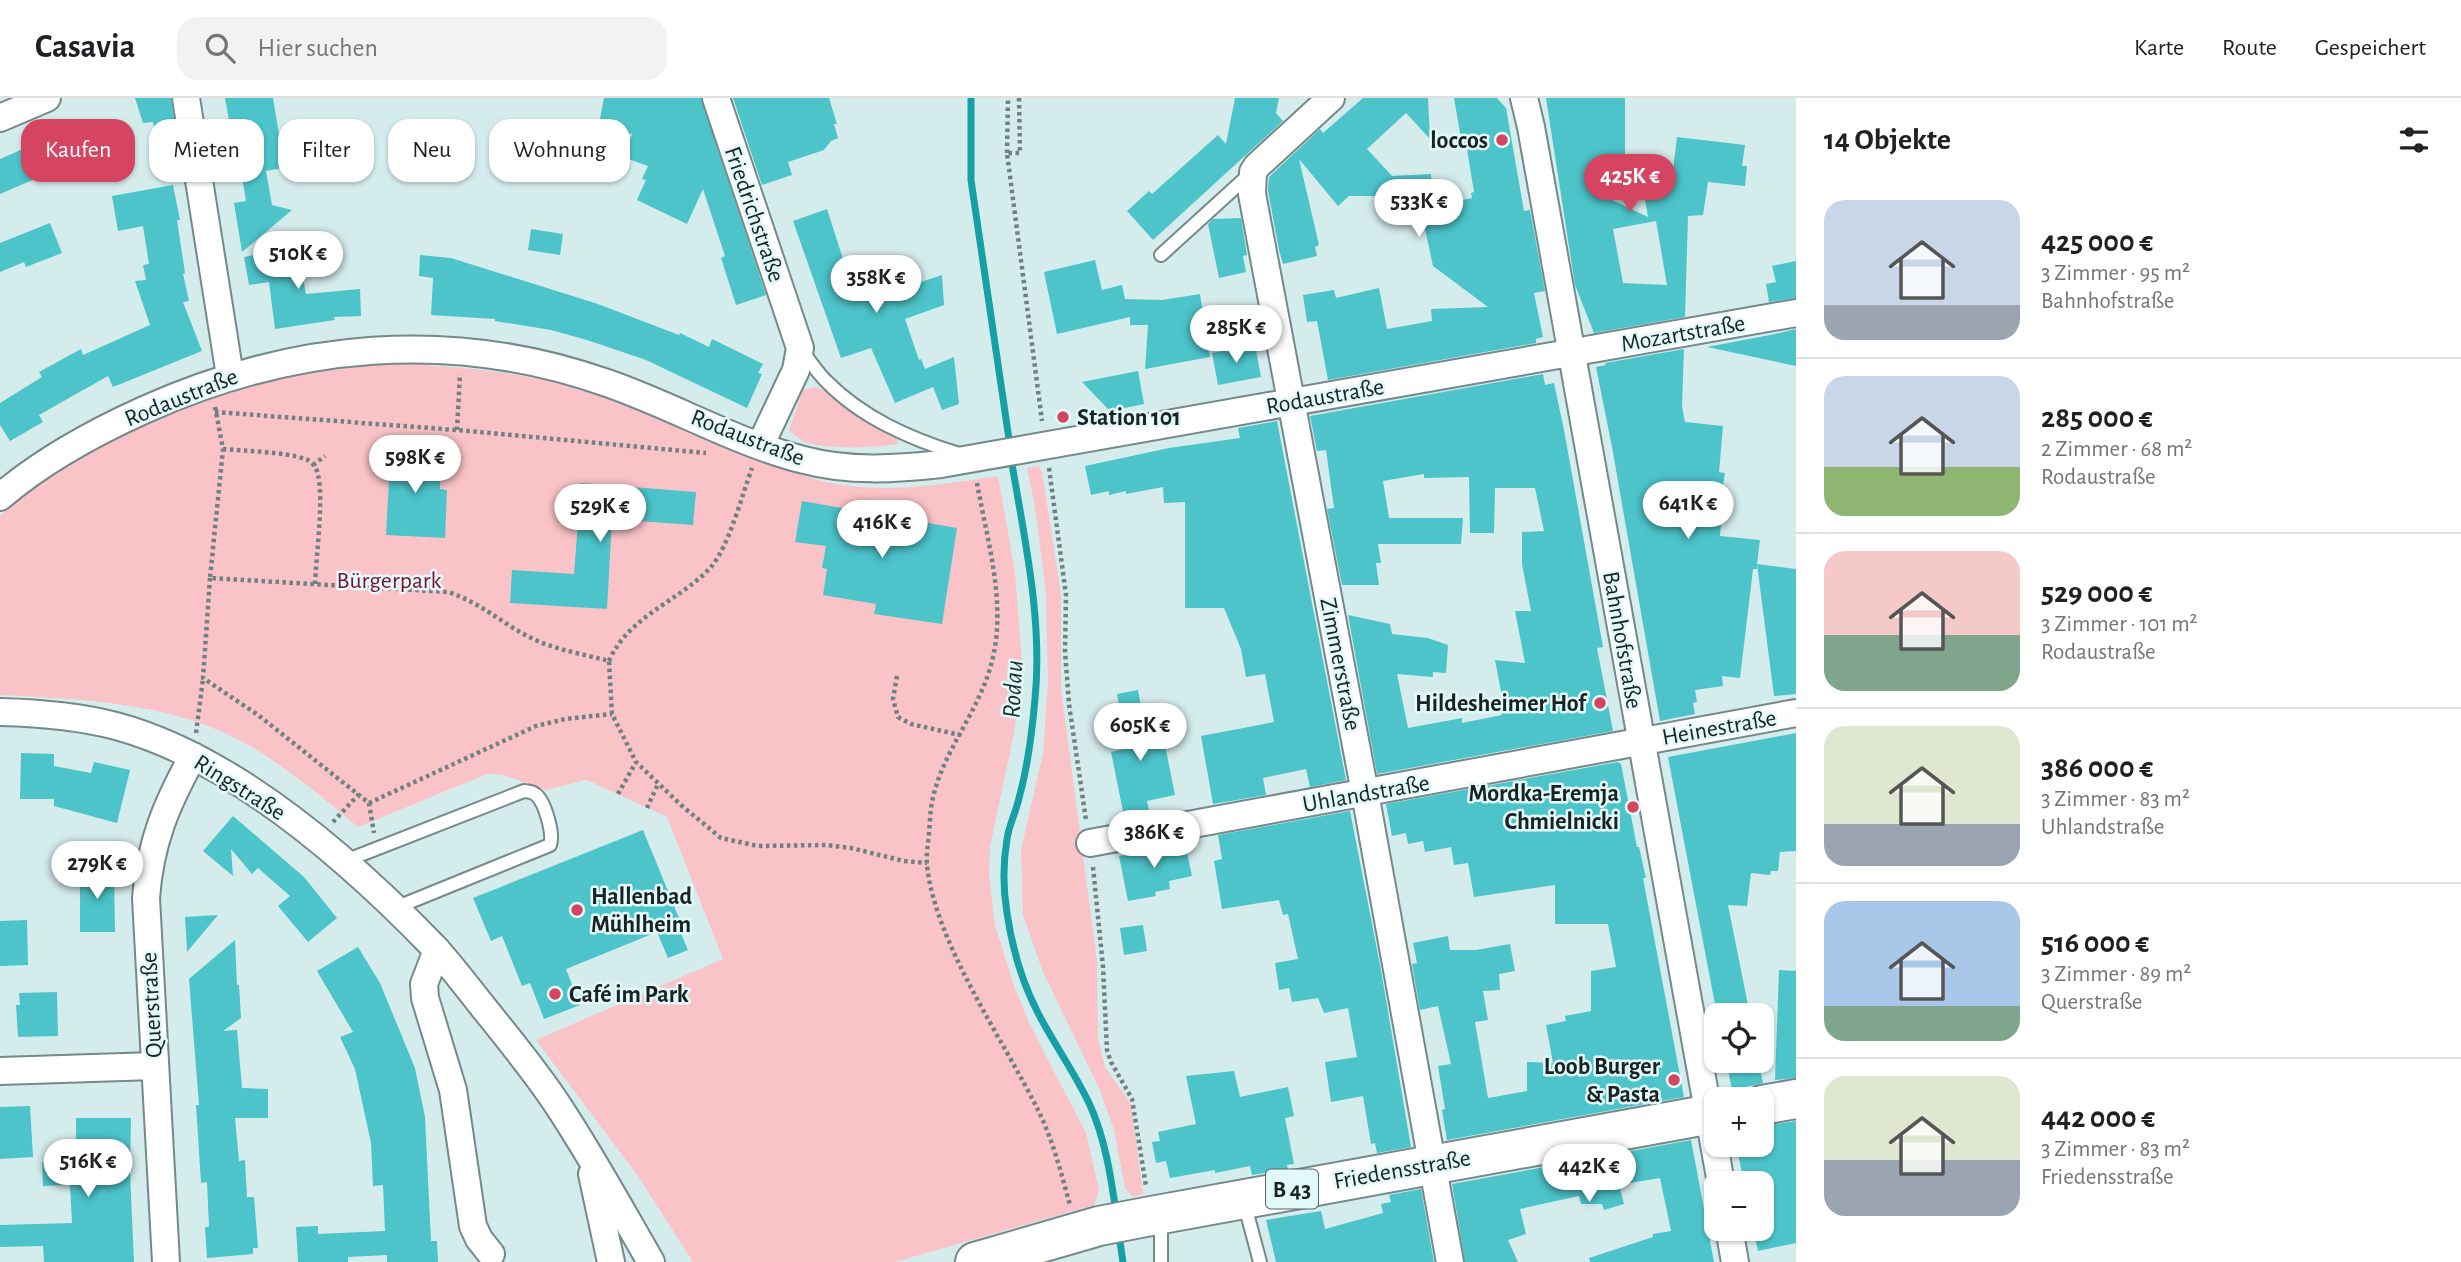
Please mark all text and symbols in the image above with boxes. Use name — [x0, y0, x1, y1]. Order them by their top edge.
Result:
search box — [177, 17, 667, 80]
icon: search — [201, 29, 239, 67]
text: Casavia — [35, 31, 135, 64]
text: Hier suchen — [257, 35, 378, 61]
text: Karte — [2134, 36, 2184, 60]
text: Route — [2222, 36, 2277, 60]
text: Gespeichert — [2315, 36, 2426, 60]
chip: Kaufen — [21, 119, 135, 182]
chip: Mieten — [149, 119, 264, 182]
chip: Filter — [278, 119, 374, 182]
chip: Neu — [388, 119, 475, 182]
chip: Wohnung — [489, 119, 630, 182]
icon: filters — [2395, 121, 2433, 159]
text: 14 Objekte — [1824, 125, 1951, 155]
place label: loccos — [1430, 129, 1488, 153]
marker: loccos — [1494, 132, 1510, 148]
street label: Friedrichstraße — [720, 144, 788, 285]
pin: 425K € — [1573, 155, 1687, 214]
text: 425K € — [1600, 165, 1660, 188]
pin: 533K € — [1362, 180, 1476, 239]
text: 533K € — [1390, 190, 1448, 213]
text: 425 000 € — [2041, 227, 2153, 257]
icon: home — [1880, 228, 1964, 312]
pin: 510K € — [241, 232, 355, 291]
text: 510K € — [269, 242, 327, 265]
pin: 358K € — [819, 256, 933, 315]
text: 3 Zimmer · 95 m² — [2041, 262, 2190, 285]
text: 358K € — [847, 266, 905, 289]
text: Bahnhofstraße — [2041, 290, 2174, 313]
pin: 285K € — [1179, 306, 1293, 365]
street label: Mozartstraße — [1619, 311, 1747, 357]
text: 285K € — [1206, 316, 1266, 339]
street label: Rodaustraße — [121, 364, 241, 431]
street label: Rodaustraße — [1264, 375, 1386, 419]
text: 285 000 € — [2041, 403, 2153, 433]
icon: home — [1880, 404, 1964, 488]
street label: Rodaustraße — [688, 405, 808, 471]
place label: Station 101 — [1077, 406, 1181, 430]
marker: Station 101 — [1055, 409, 1071, 425]
pin: 598K € — [358, 436, 472, 495]
text: 2 Zimmer · 68 m² — [2041, 438, 2192, 461]
text: 598K € — [385, 446, 445, 469]
text: Rodaustraße — [2041, 466, 2156, 489]
pin: 641K € — [1631, 482, 1745, 541]
pin: 529K € — [543, 484, 657, 544]
text: 641K € — [1659, 492, 1717, 515]
text: 529K € — [570, 495, 630, 518]
pin: 416K € — [825, 500, 939, 560]
text: 416K € — [853, 511, 911, 534]
park label: Bürgerpark — [337, 569, 442, 593]
street label: Bahnhofstraße — [1598, 570, 1646, 711]
text: 529 000 € — [2041, 578, 2153, 608]
icon: home — [1880, 579, 1964, 663]
street label: Zimmerstraße — [1315, 596, 1365, 733]
text: 3 Zimmer · 101 m² — [2041, 613, 2198, 636]
text: Rodaustraße — [2041, 641, 2156, 664]
water label: Rodau — [998, 659, 1028, 719]
place label: Hildesheimer Hof — [1415, 692, 1588, 716]
marker: Hildesheimer Hof — [1592, 695, 1608, 711]
pin: 605K € — [1083, 704, 1197, 763]
street label: Heinestraße — [1660, 706, 1778, 750]
text: 605K € — [1110, 714, 1170, 737]
street label: Ringstraße — [190, 750, 289, 825]
text: 386 000 € — [2041, 753, 2153, 783]
icon: home — [1880, 754, 1964, 838]
street label: Uhlandstraße — [1301, 771, 1432, 817]
place label: Mordka-Eremja Chmielnicki — [1469, 782, 1619, 834]
text: 3 Zimmer · 83 m² — [2041, 788, 2190, 811]
marker: Mordka-Eremja Chmielnicki — [1625, 799, 1641, 815]
pin: 386K € — [1097, 810, 1211, 870]
text: Uhlandstraße — [2041, 816, 2164, 839]
text: 386K € — [1124, 821, 1184, 844]
pin: 279K € — [40, 842, 154, 901]
text: 279K € — [67, 852, 127, 875]
place label: Hallenbad Mühlheim — [591, 885, 693, 937]
marker: Hallenbad Mühlheim — [569, 902, 585, 918]
text: 516 000 € — [2041, 928, 2149, 958]
icon: home — [1880, 929, 1964, 1013]
street label: Querstraße — [137, 951, 167, 1058]
text: 3 Zimmer · 89 m² — [2041, 963, 2191, 986]
place label: Café im Park — [569, 983, 689, 1007]
marker: Café im Park — [547, 986, 563, 1002]
text: Querstraße — [2041, 991, 2142, 1014]
map controls — [1704, 1003, 1774, 1241]
button: locate — [1704, 1003, 1774, 1073]
place label: Loob Burger & Pasta — [1544, 1055, 1661, 1107]
marker: Loob Burger & Pasta — [1666, 1072, 1682, 1088]
button: + — [1704, 1087, 1774, 1157]
text: 442 000 € — [2041, 1103, 2155, 1133]
icon: home — [1880, 1104, 1964, 1188]
text: 3 Zimmer · 83 m² — [2041, 1138, 2190, 1161]
pin: 516K € — [31, 1140, 145, 1199]
pin: 442K € — [1532, 1144, 1646, 1204]
street label: Friedensstraße — [1332, 1146, 1472, 1194]
text: 516K € — [60, 1150, 116, 1173]
text: 442K € — [1558, 1155, 1620, 1178]
text: Friedensstraße — [2041, 1166, 2174, 1189]
road number: B 43 — [1266, 1170, 1318, 1208]
button: − — [1704, 1171, 1774, 1241]

